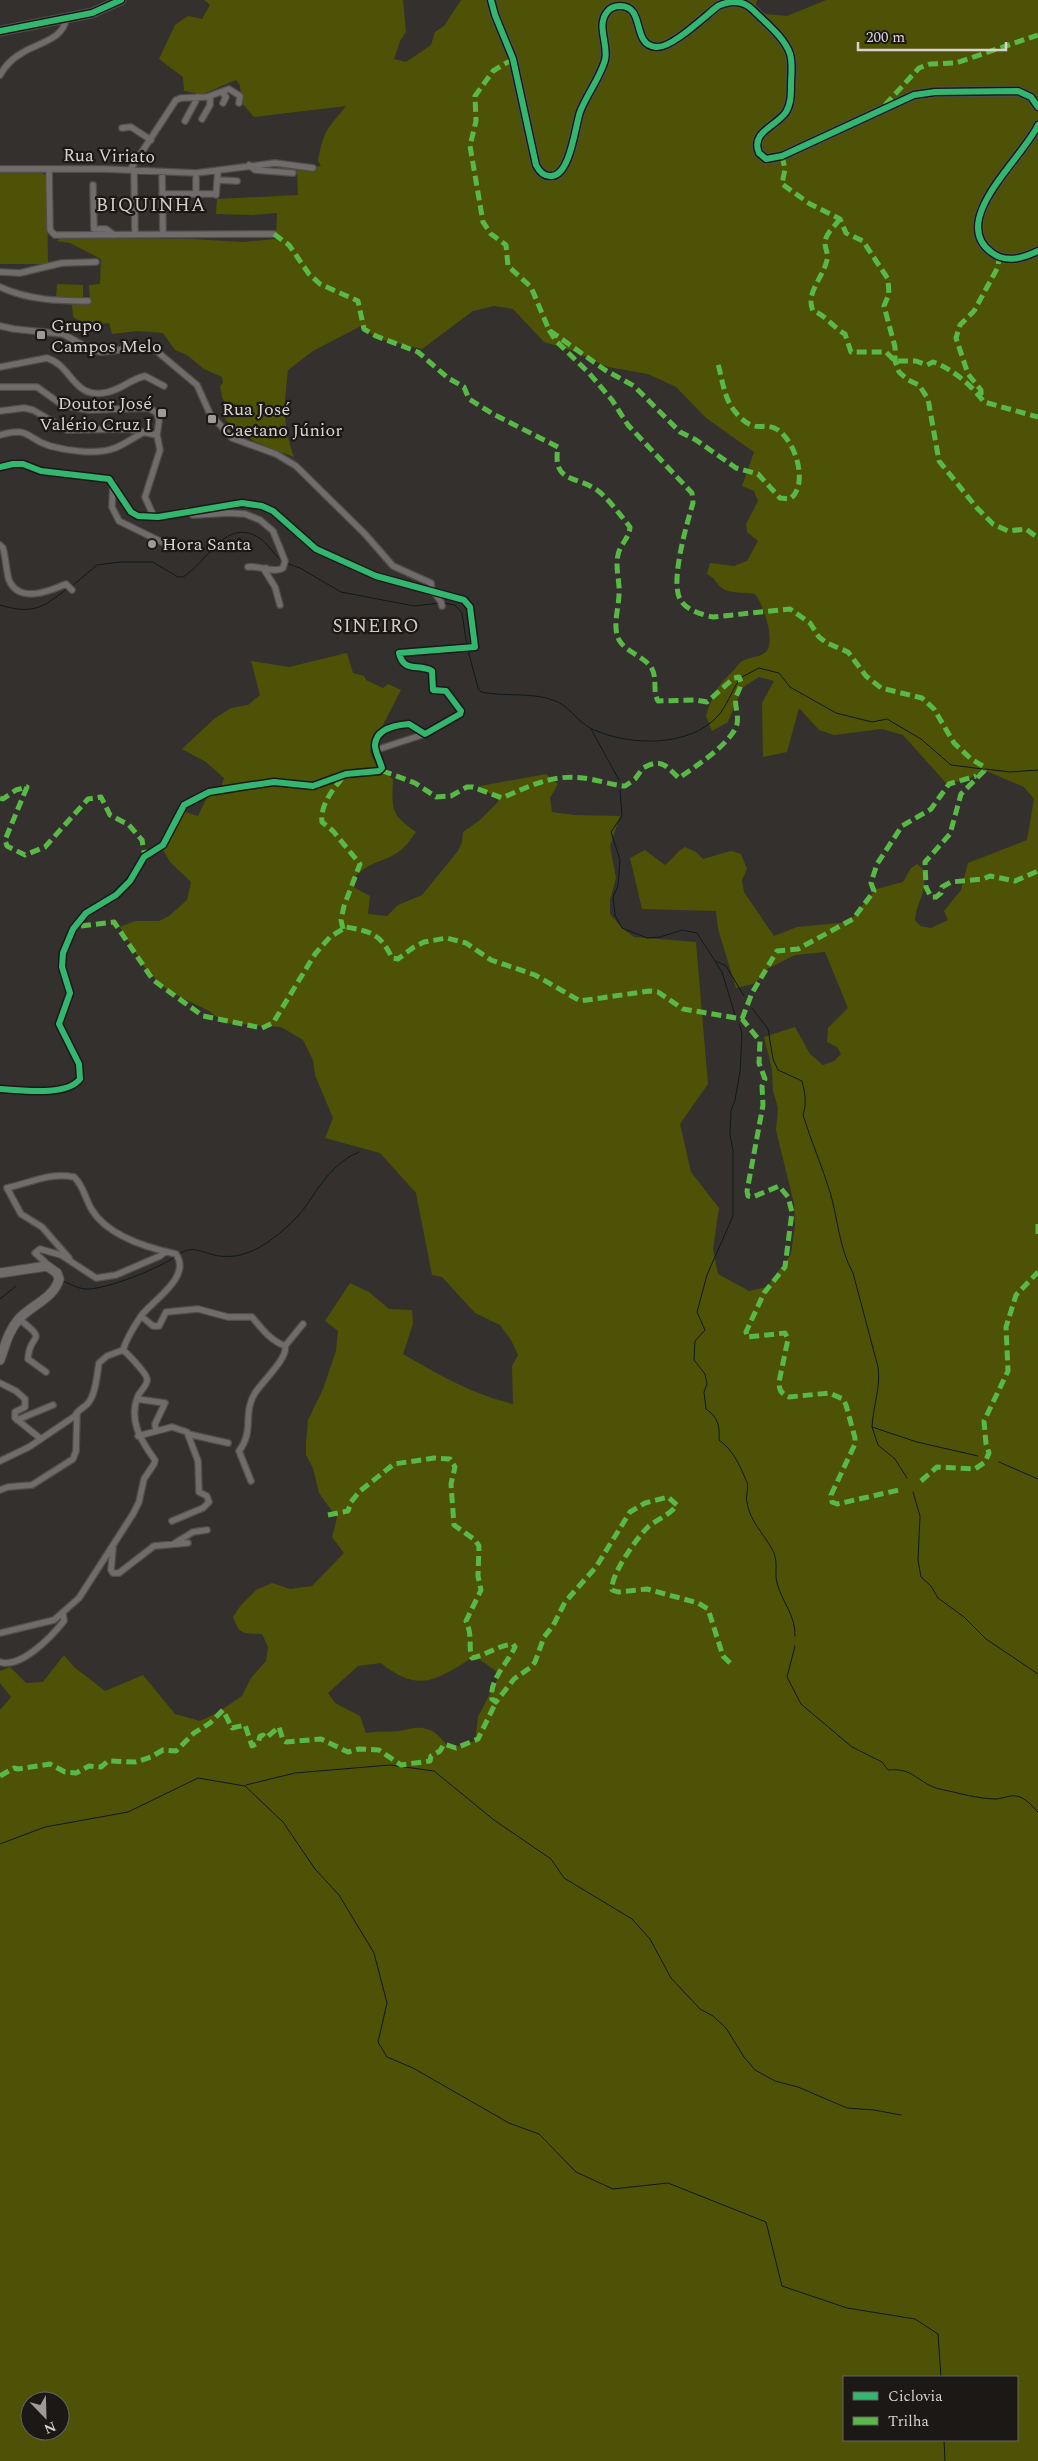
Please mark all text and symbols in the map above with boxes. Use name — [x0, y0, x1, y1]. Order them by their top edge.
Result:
scale bar — [858, 20, 1006, 52]
text: 200 m — [866, 26, 905, 49]
street label: Rua Viriato — [63, 142, 155, 170]
district label: BIQUINHA — [96, 191, 206, 220]
place label: Grupo Campos Melo — [51, 312, 162, 360]
marker: Grupo Campos Melo — [35, 329, 47, 341]
place label: Doutor José Valério Cruz I — [39, 390, 152, 438]
place label: Rua José Caetano Júnior — [222, 396, 342, 444]
marker: Doutor José Valério Cruz I — [156, 407, 168, 419]
marker: Rua José Caetano Júnior — [206, 413, 218, 425]
place label: Hora Santa — [162, 531, 251, 558]
marker: Hora Santa — [146, 538, 158, 550]
district label: SINEIRO — [332, 612, 420, 641]
legend — [843, 2376, 1018, 2441]
text: Ciclovia — [888, 2385, 943, 2408]
north arrow — [20, 2391, 70, 2441]
text: Trilha — [888, 2410, 929, 2433]
text: N — [41, 2416, 59, 2439]

